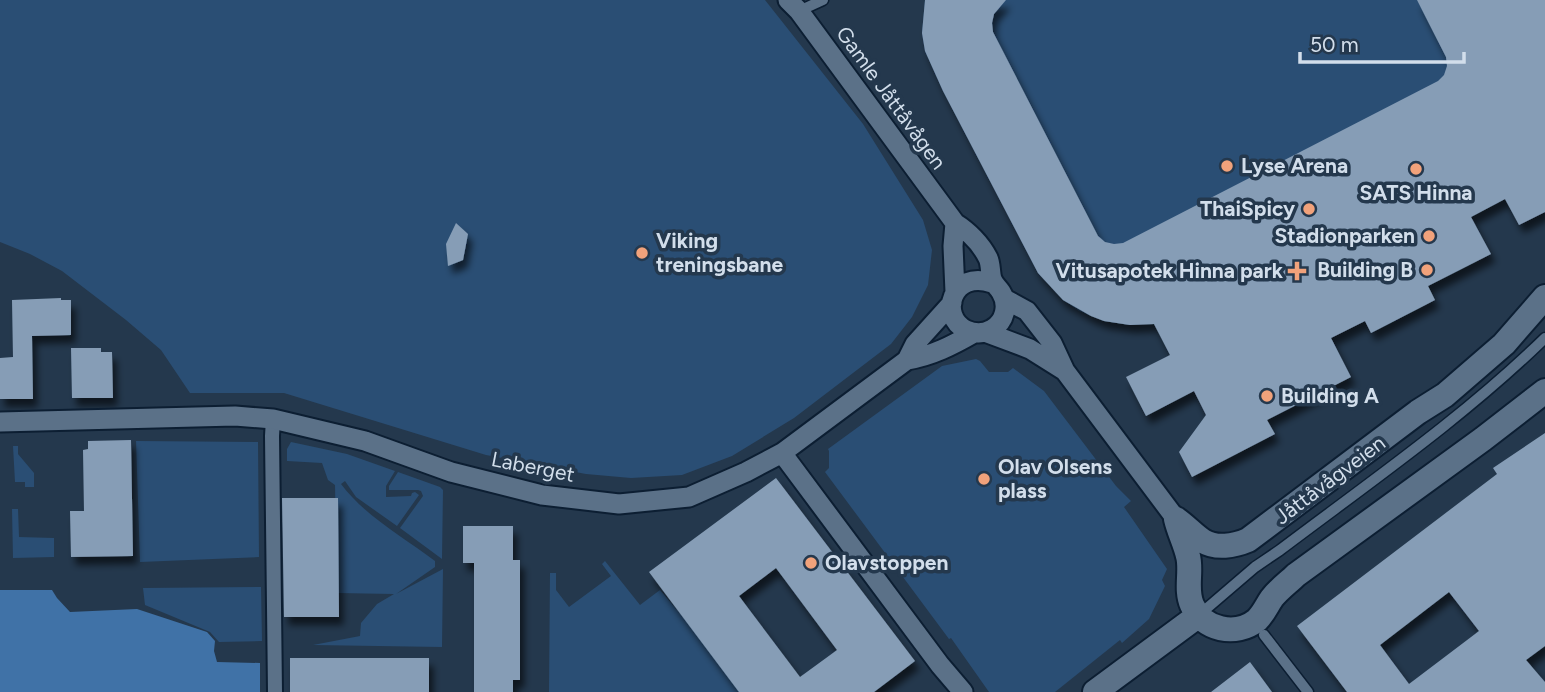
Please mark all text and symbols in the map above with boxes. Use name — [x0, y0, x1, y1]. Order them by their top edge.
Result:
street label: Gamle Jåttåvågen — [831, 21, 952, 174]
scale bar — [1300, 21, 1464, 65]
text: 50 m — [1310, 32, 1359, 57]
place label: Lyse Arena — [1241, 153, 1348, 178]
marker: Lyse Arena — [1219, 158, 1235, 174]
marker: SATS Hinna — [1408, 161, 1424, 177]
place label: SATS Hinna — [1359, 180, 1473, 205]
place label: ThaiSpicy — [1200, 196, 1296, 221]
marker: ThaiSpicy — [1301, 201, 1317, 217]
place label: Stadionparken — [1275, 223, 1415, 248]
place label: Viking treningsbane — [656, 228, 783, 277]
marker: Stadionparken — [1421, 228, 1437, 244]
marker: Viking treningsbane — [634, 245, 650, 261]
place label: Building B — [1317, 257, 1413, 282]
place label: Vitusapotek Hinna park — [1056, 258, 1284, 283]
marker: Building B — [1419, 262, 1435, 278]
marker: Vitusapotek Hinna park — [1289, 263, 1305, 279]
place label: Building A — [1281, 383, 1379, 408]
marker: Building A — [1259, 388, 1275, 404]
street label: Jåttåvågveien — [1270, 430, 1390, 529]
street label: Laberget — [489, 446, 577, 487]
place label: Olav Olsens plass — [998, 454, 1112, 503]
marker: Olav Olsens plass — [976, 471, 992, 487]
place label: Olavstoppen — [825, 550, 948, 575]
marker: Olavstoppen — [803, 555, 819, 571]

